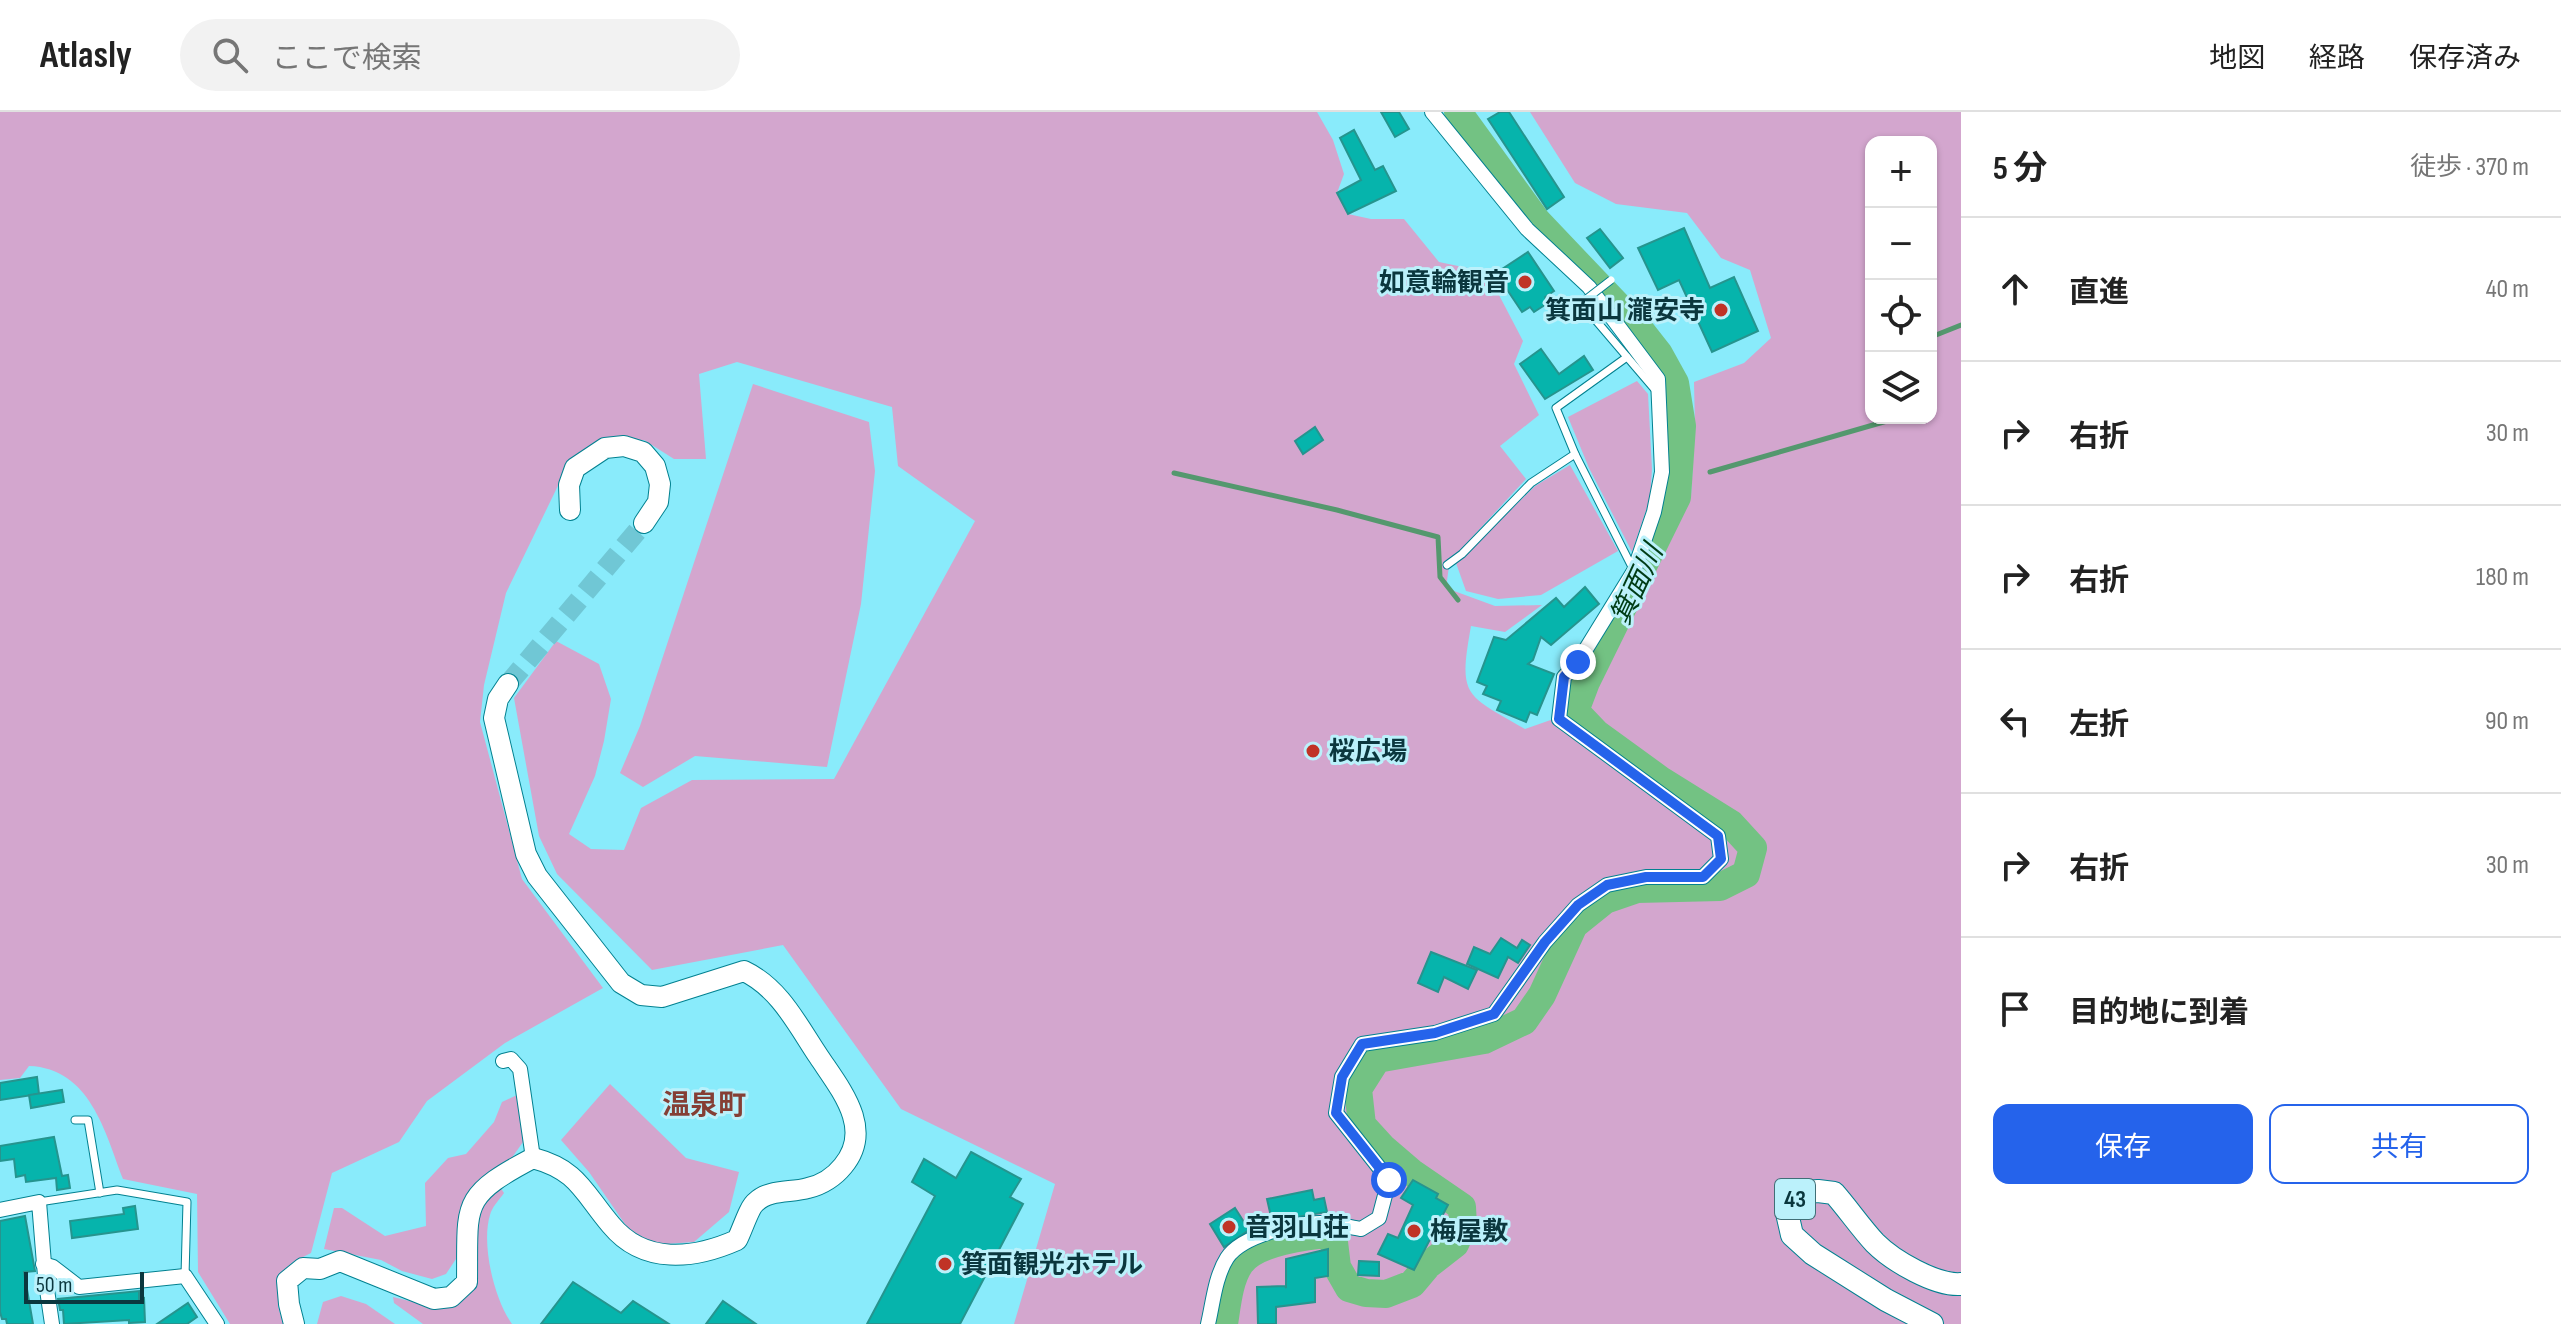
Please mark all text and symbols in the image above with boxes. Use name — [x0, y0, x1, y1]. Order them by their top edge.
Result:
search box — [180, 19, 740, 91]
text: Atlasly — [40, 33, 132, 78]
icon: search — [208, 33, 252, 77]
text: ここで検索 — [272, 41, 422, 77]
text: 地図 — [2209, 42, 2265, 75]
text: 経路 — [2309, 42, 2365, 75]
text: 保存済み — [2409, 42, 2521, 75]
map controls — [1865, 136, 1937, 424]
button: + — [1865, 136, 1937, 208]
text: 5 分 — [1993, 148, 2047, 189]
text: 徒歩 · 370 m — [2410, 152, 2529, 183]
button: − — [1865, 208, 1937, 280]
icon: ahead — [1993, 267, 2037, 311]
place label: 如意輪観音 — [1379, 268, 1509, 299]
marker: 如意輪観音 — [1516, 273, 1534, 291]
text: 40 m — [2486, 274, 2529, 305]
text: 直進 — [2069, 275, 2129, 311]
button: locate — [1865, 280, 1937, 352]
place label: 箕面山 瀧安寺 — [1545, 296, 1705, 327]
marker: 箕面山 瀧安寺 — [1712, 301, 1730, 319]
button: layers — [1865, 352, 1937, 424]
icon: right — [1993, 411, 2037, 455]
text: 30 m — [2486, 418, 2529, 449]
text: 右折 — [2069, 419, 2129, 455]
water label: 箕面川 — [1605, 537, 1671, 630]
icon: right — [1993, 555, 2037, 599]
text: 180 m — [2476, 562, 2529, 593]
text: 右折 — [2069, 563, 2129, 599]
route end — [1560, 644, 1596, 680]
icon: left — [1993, 699, 2037, 743]
text: 90 m — [2485, 706, 2529, 737]
text: 左折 — [2069, 707, 2129, 743]
place label: 桜広場 — [1329, 737, 1407, 768]
marker: 桜広場 — [1304, 742, 1322, 760]
icon: right — [1993, 843, 2037, 887]
text: 30 m — [2486, 850, 2529, 881]
text: 右折 — [2069, 851, 2129, 887]
icon: arrive — [1993, 987, 2037, 1031]
text: 目的地に到着 — [2069, 995, 2249, 1031]
district label: 温泉町 — [662, 1089, 746, 1122]
button: 保存 — [1993, 1104, 2253, 1184]
button: 共有 — [2269, 1104, 2529, 1184]
route start — [1371, 1162, 1407, 1198]
road number: 43 — [1775, 1179, 1815, 1219]
place label: 音羽山荘 — [1245, 1213, 1349, 1244]
place label: 梅屋敷 — [1430, 1217, 1508, 1248]
marker: 音羽山荘 — [1220, 1218, 1238, 1236]
marker: 梅屋敷 — [1405, 1222, 1423, 1240]
place label: 箕面観光ホテル — [961, 1250, 1143, 1281]
marker: 箕面観光ホテル — [936, 1255, 954, 1273]
scale bar — [24, 1268, 144, 1304]
text: 50 m — [36, 1272, 72, 1299]

